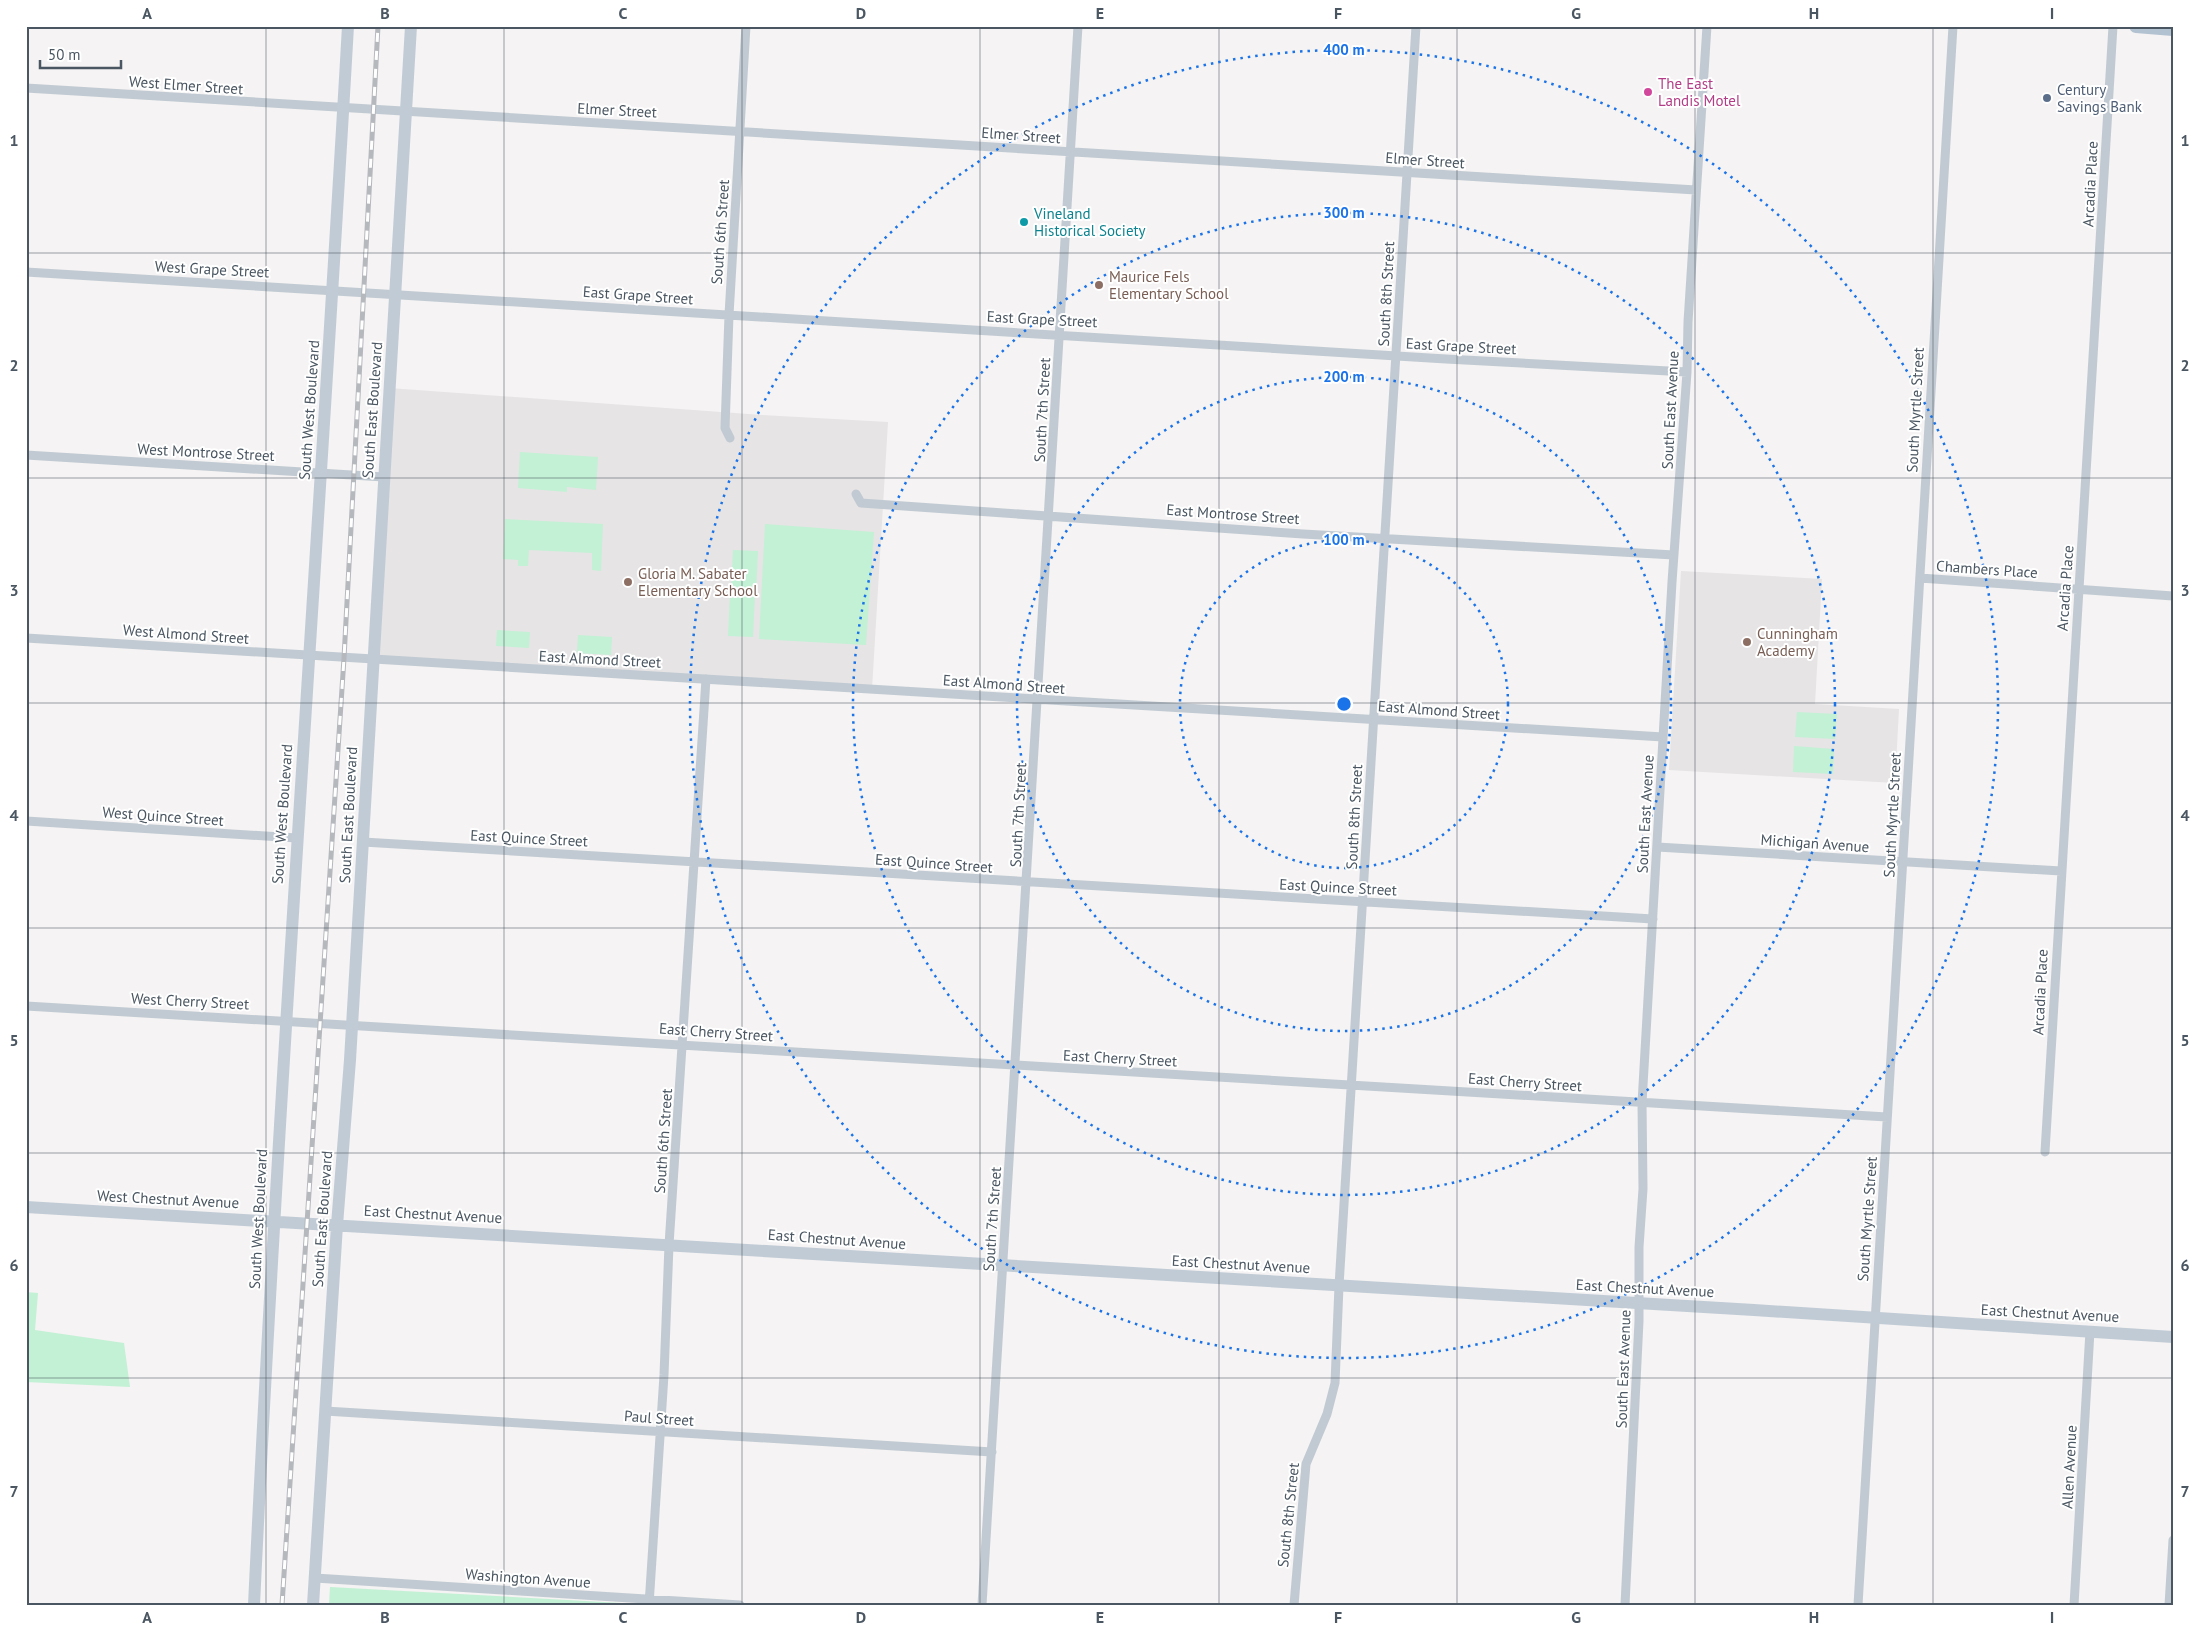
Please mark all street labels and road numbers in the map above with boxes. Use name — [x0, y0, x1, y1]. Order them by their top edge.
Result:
street label: West Elmer Street — [128, 72, 244, 98]
street label: Elmer Street — [577, 98, 657, 122]
street label: Elmer Street — [981, 123, 1061, 147]
street label: Arcadia Place — [2078, 141, 2102, 227]
street label: Elmer Street — [1385, 148, 1465, 172]
street label: South 6th Street — [707, 179, 733, 285]
street label: South 8th Street — [1374, 241, 1398, 347]
street label: West Grape Street — [154, 257, 270, 281]
street label: East Grape Street — [582, 282, 694, 308]
street label: East Grape Street — [986, 307, 1098, 331]
street label: East Grape Street — [1405, 334, 1517, 358]
street label: South West Boulevard — [295, 339, 323, 481]
street label: South East Boulevard — [358, 341, 386, 479]
street label: South Myrtle Street — [1902, 347, 1928, 473]
street label: South East Avenue — [1657, 350, 1683, 470]
street label: South 7th Street — [1030, 357, 1054, 463]
street label: West Montrose Street — [137, 439, 275, 465]
street label: East Montrose Street — [1166, 500, 1300, 528]
street label: Arcadia Place — [2053, 545, 2077, 631]
street label: Chambers Place — [1936, 556, 2038, 582]
street label: West Almond Street — [122, 620, 250, 648]
street label: East Almond Street — [538, 646, 662, 672]
street label: East Almond Street — [942, 670, 1066, 698]
street label: East Almond Street — [1377, 696, 1501, 724]
street label: South West Boulevard — [268, 743, 296, 885]
street label: South East Boulevard — [335, 746, 361, 884]
street label: South Myrtle Street — [1879, 752, 1905, 878]
street label: South East Avenue — [1632, 754, 1658, 874]
street label: South 7th Street — [1006, 762, 1030, 868]
street label: South 8th Street — [1342, 764, 1366, 870]
street label: West Quince Street — [102, 802, 224, 830]
street label: East Quince Street — [470, 825, 588, 851]
street label: Michigan Avenue — [1760, 830, 1870, 856]
street label: East Quince Street — [875, 849, 993, 877]
street label: East Quince Street — [1279, 874, 1397, 900]
street label: Arcadia Place — [2028, 949, 2052, 1035]
street label: West Cherry Street — [130, 988, 250, 1014]
street label: East Cherry Street — [658, 1019, 774, 1045]
street label: East Cherry Street — [1062, 1046, 1178, 1070]
street label: East Cherry Street — [1467, 1069, 1583, 1095]
street label: South 6th Street — [650, 1088, 676, 1194]
street label: South West Boulevard — [245, 1148, 271, 1290]
street label: South East Boulevard — [308, 1150, 336, 1288]
street label: South Myrtle Street — [1853, 1156, 1881, 1282]
street label: South 7th Street — [979, 1166, 1005, 1272]
street label: West Chestnut Avenue — [96, 1186, 240, 1212]
street label: East Chestnut Avenue — [363, 1201, 503, 1227]
street label: East Chestnut Avenue — [767, 1225, 907, 1253]
street label: East Chestnut Avenue — [1171, 1251, 1311, 1277]
street label: East Chestnut Avenue — [1575, 1275, 1715, 1301]
street label: East Chestnut Avenue — [1980, 1300, 2120, 1326]
street label: South East Avenue — [1611, 1309, 1635, 1429]
street label: Paul Street — [623, 1406, 695, 1430]
street label: Allen Avenue — [2057, 1425, 2081, 1509]
street label: South 8th Street — [1273, 1462, 1303, 1568]
street label: Washington Avenue — [465, 1564, 591, 1592]

